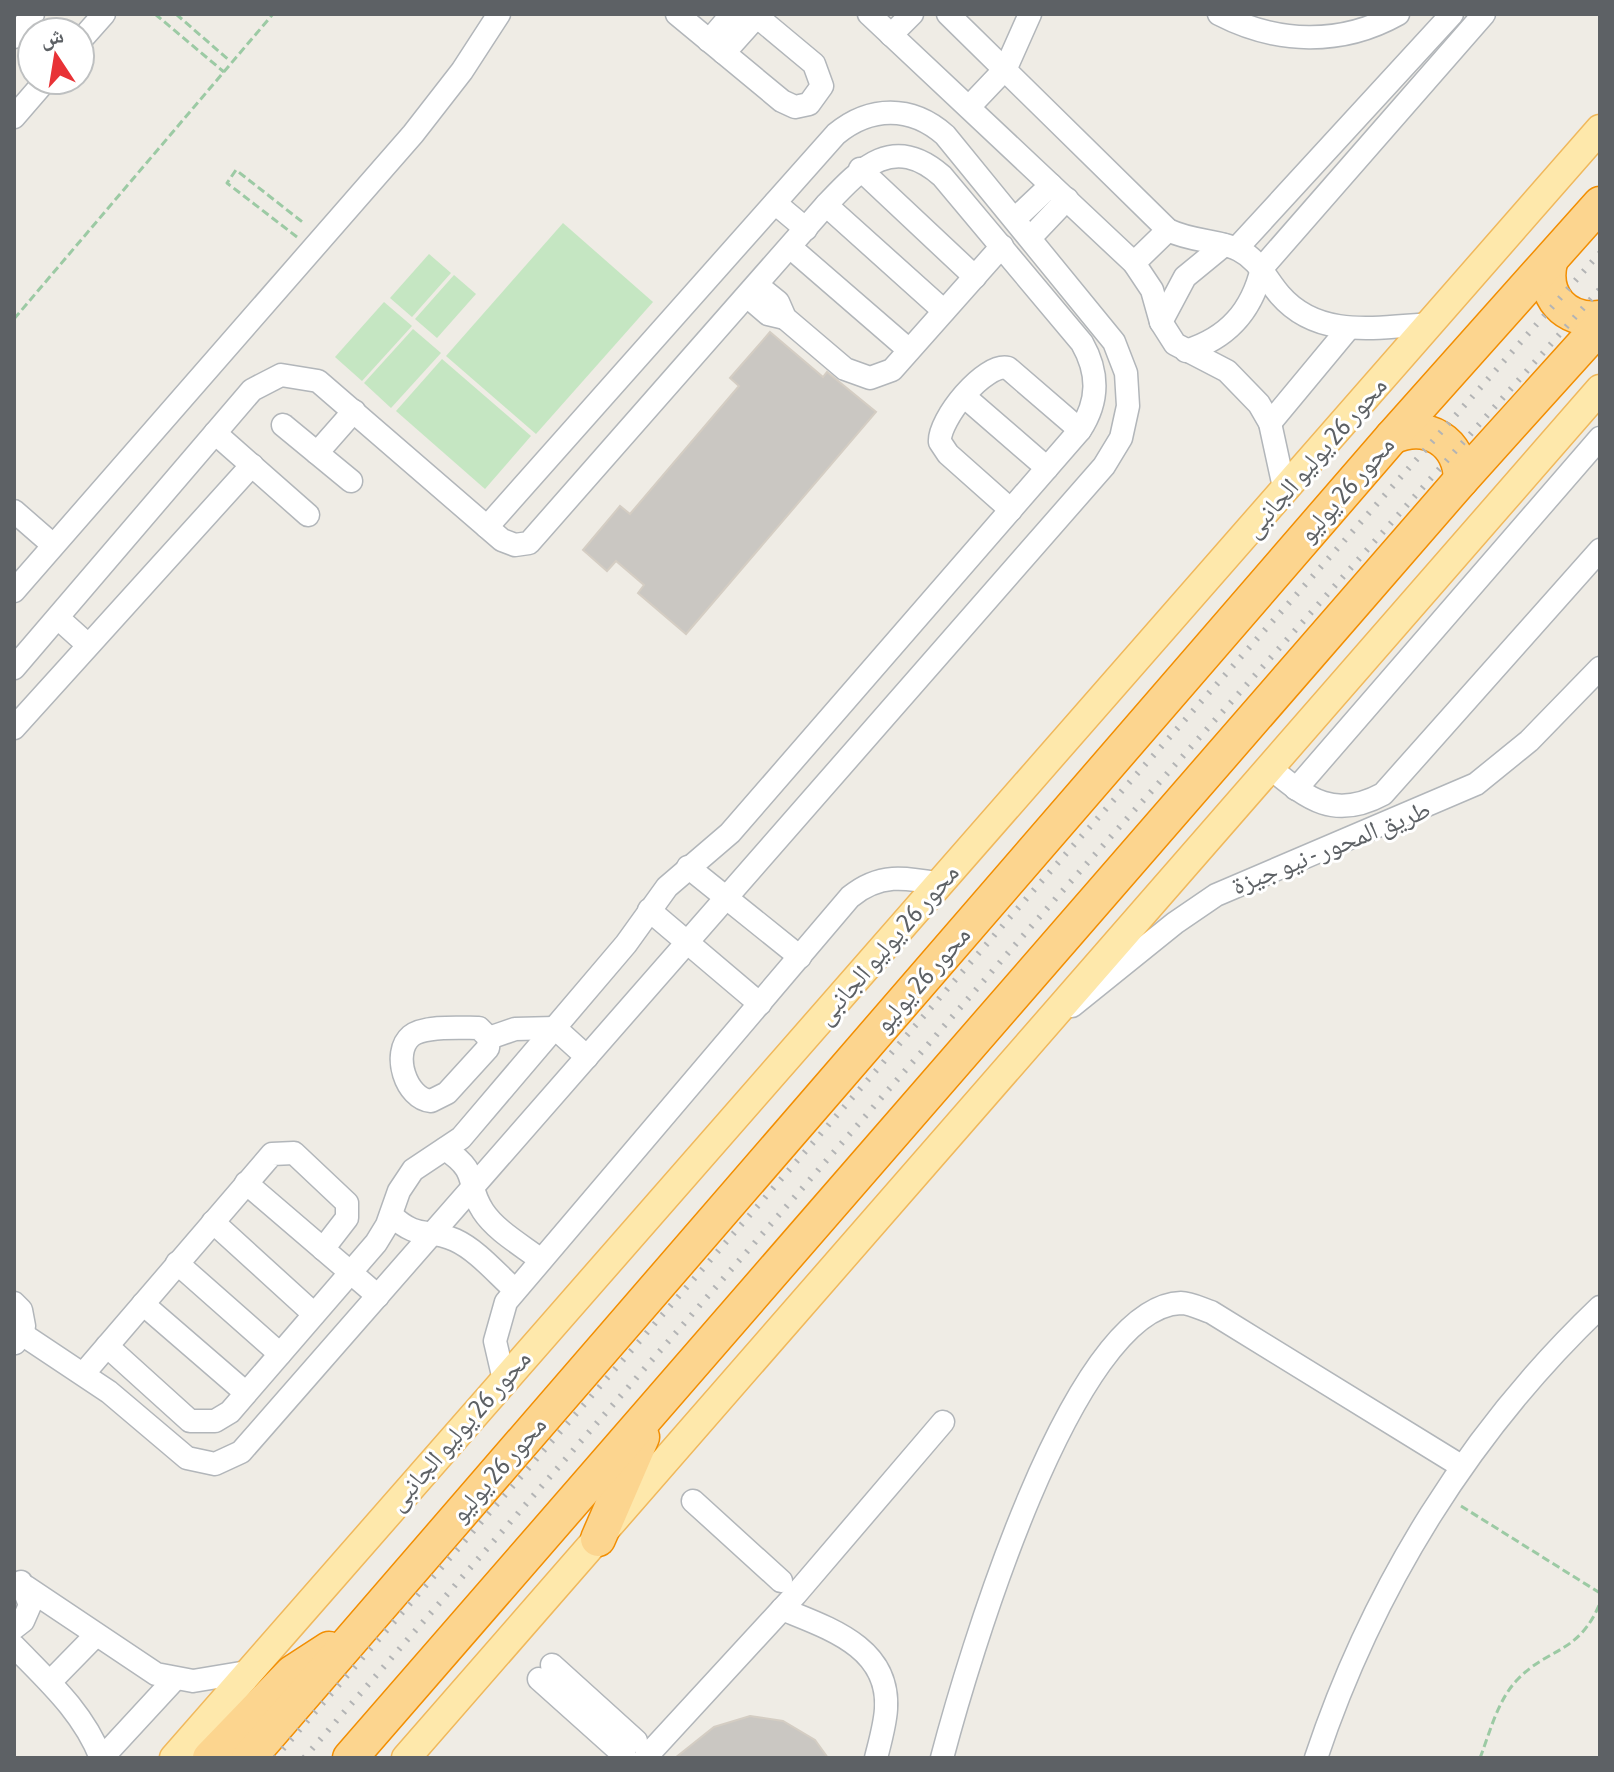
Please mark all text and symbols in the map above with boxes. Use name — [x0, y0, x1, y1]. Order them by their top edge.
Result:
north arrow — [16, 16, 96, 96]
text: ش — [38, 21, 66, 53]
street label: محور 26 يوليو الجانبى — [1237, 370, 1393, 544]
street label: محور 26 يوليو — [1291, 429, 1401, 549]
street label: طريق المحور - نيو جيزة — [1227, 793, 1435, 901]
street label: محور 26 يوليو الجانبى — [809, 857, 965, 1031]
street label: محور 26 يوليو — [867, 919, 977, 1039]
street label: محور 26 يوليو الجانبى — [381, 1343, 537, 1517]
street label: محور 26 يوليو — [443, 1409, 553, 1529]

